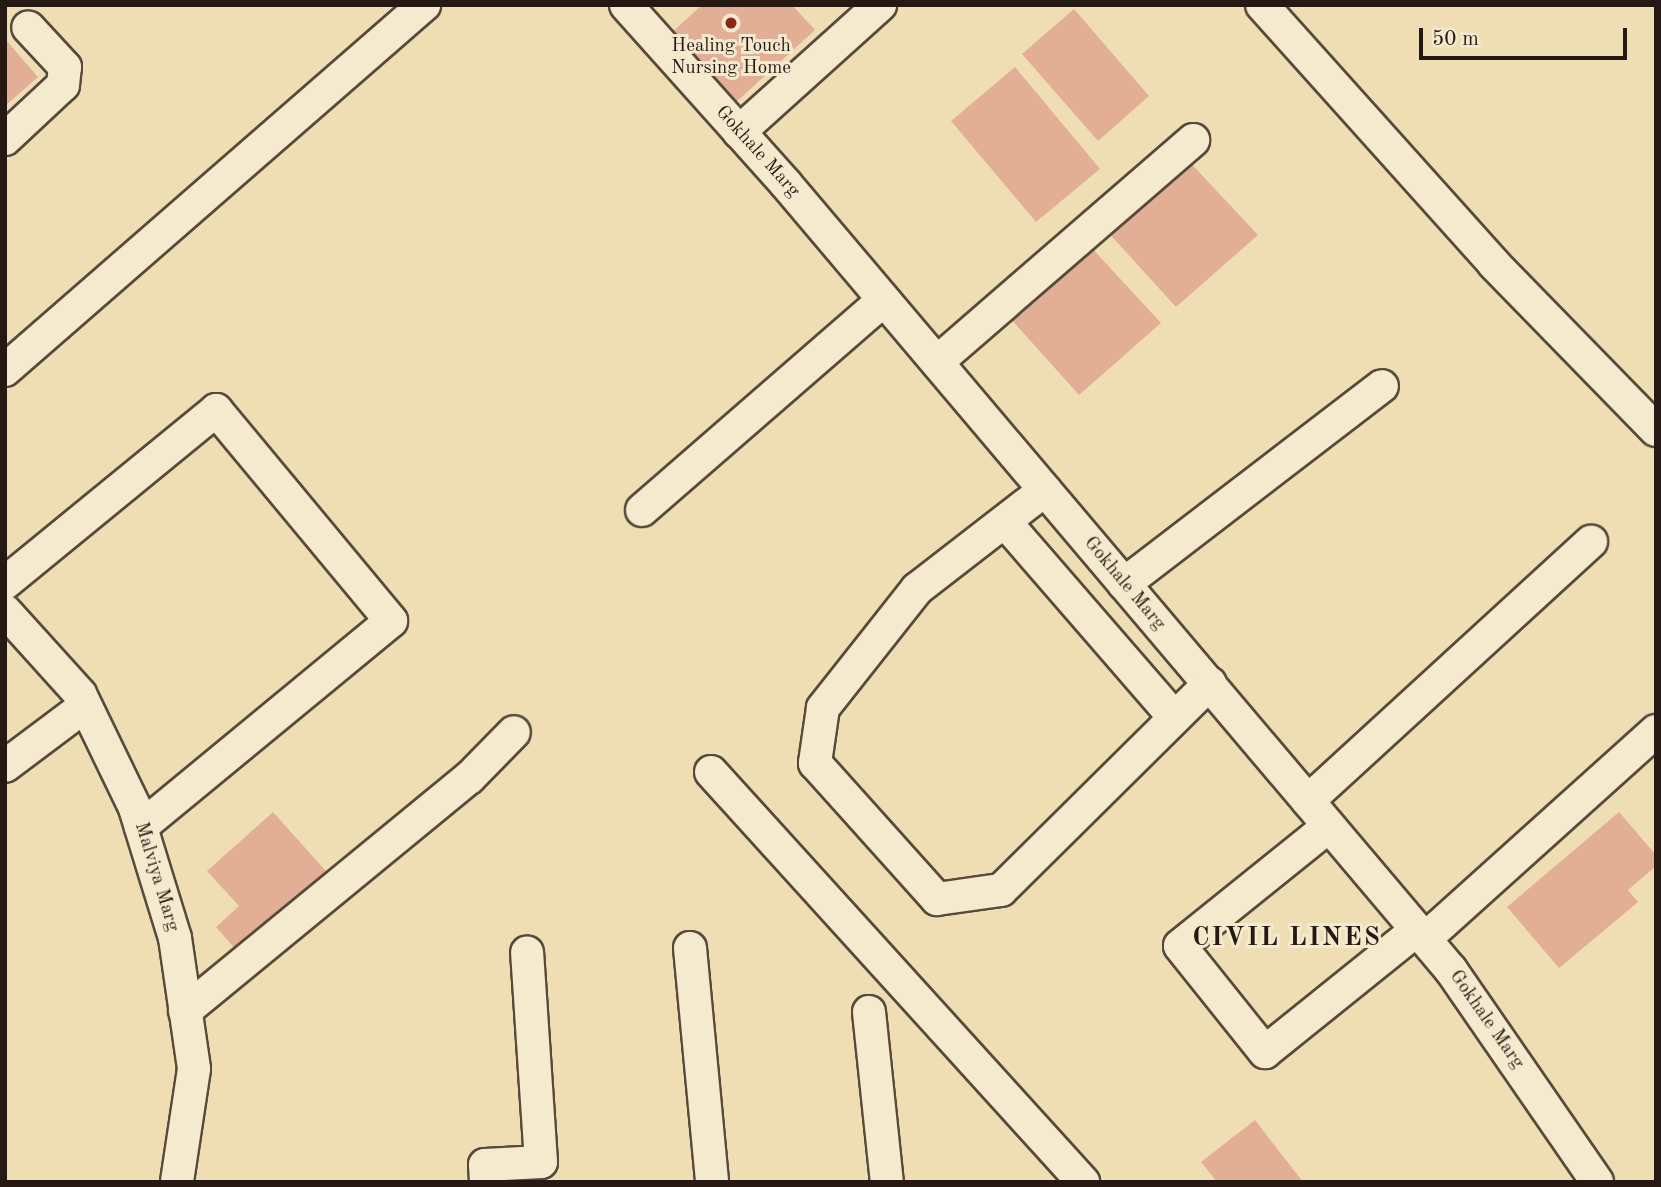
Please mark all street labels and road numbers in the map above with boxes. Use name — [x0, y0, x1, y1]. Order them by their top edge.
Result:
street label: Gokhale Marg — [710, 102, 804, 202]
street label: Gokhale Marg — [1078, 533, 1170, 635]
street label: Malviya Marg — [129, 820, 183, 934]
street label: Gokhale Marg — [1444, 966, 1528, 1074]

